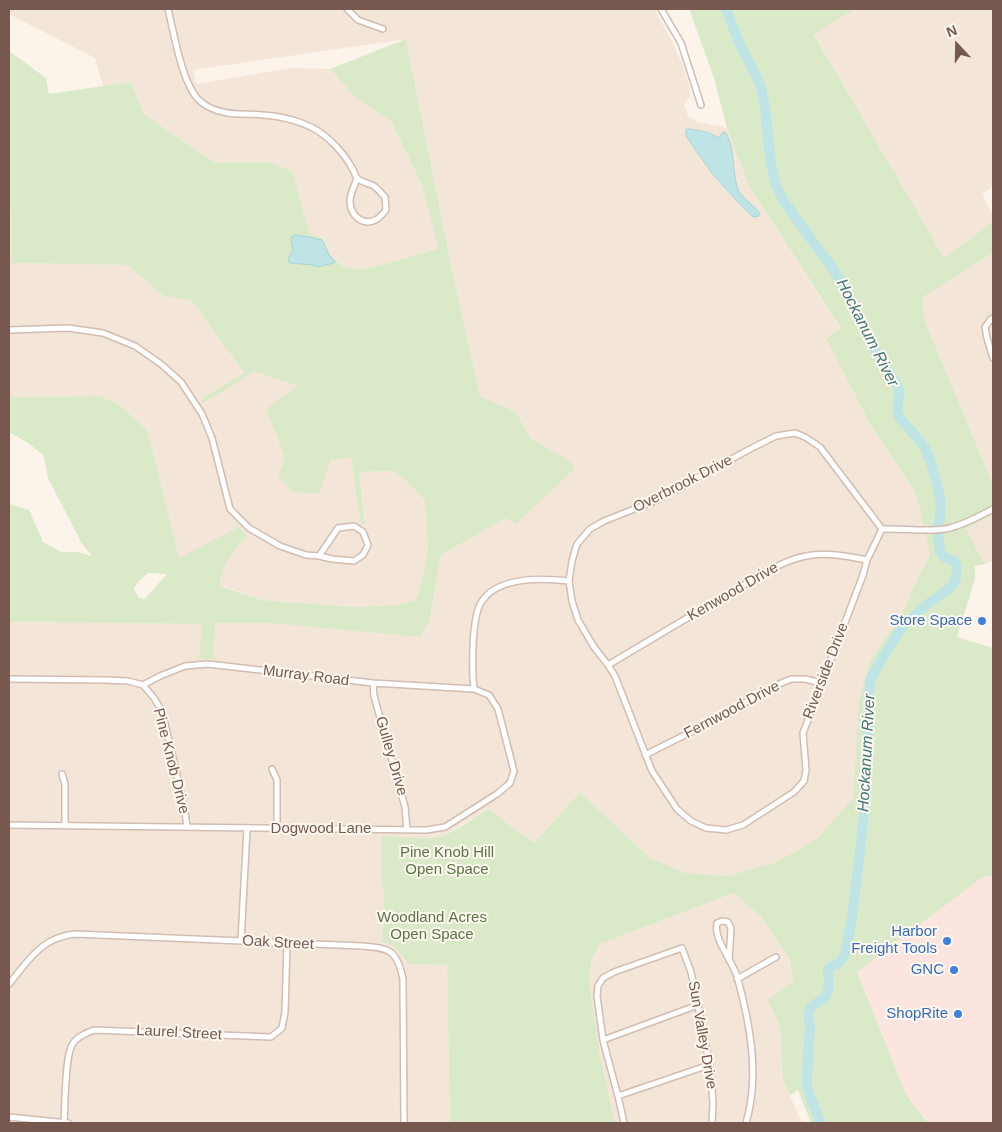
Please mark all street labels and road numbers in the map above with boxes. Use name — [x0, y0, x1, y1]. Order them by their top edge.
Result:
street label: Overbrook Drive — [630, 451, 736, 517]
street label: Kenwood Drive — [684, 559, 782, 625]
street label: Riverside Drive — [799, 620, 853, 722]
street label: Murray Road — [262, 662, 350, 690]
street label: Fernwood Drive — [681, 677, 783, 743]
street label: Pine Knob Drive — [149, 706, 193, 816]
street label: Gulley Drive — [371, 714, 411, 798]
street label: Dogwood Lane — [271, 820, 371, 838]
street label: Oak Street — [242, 932, 314, 954]
street label: Sun Valley Drive — [684, 979, 720, 1091]
street label: Laurel Street — [136, 1022, 222, 1044]

